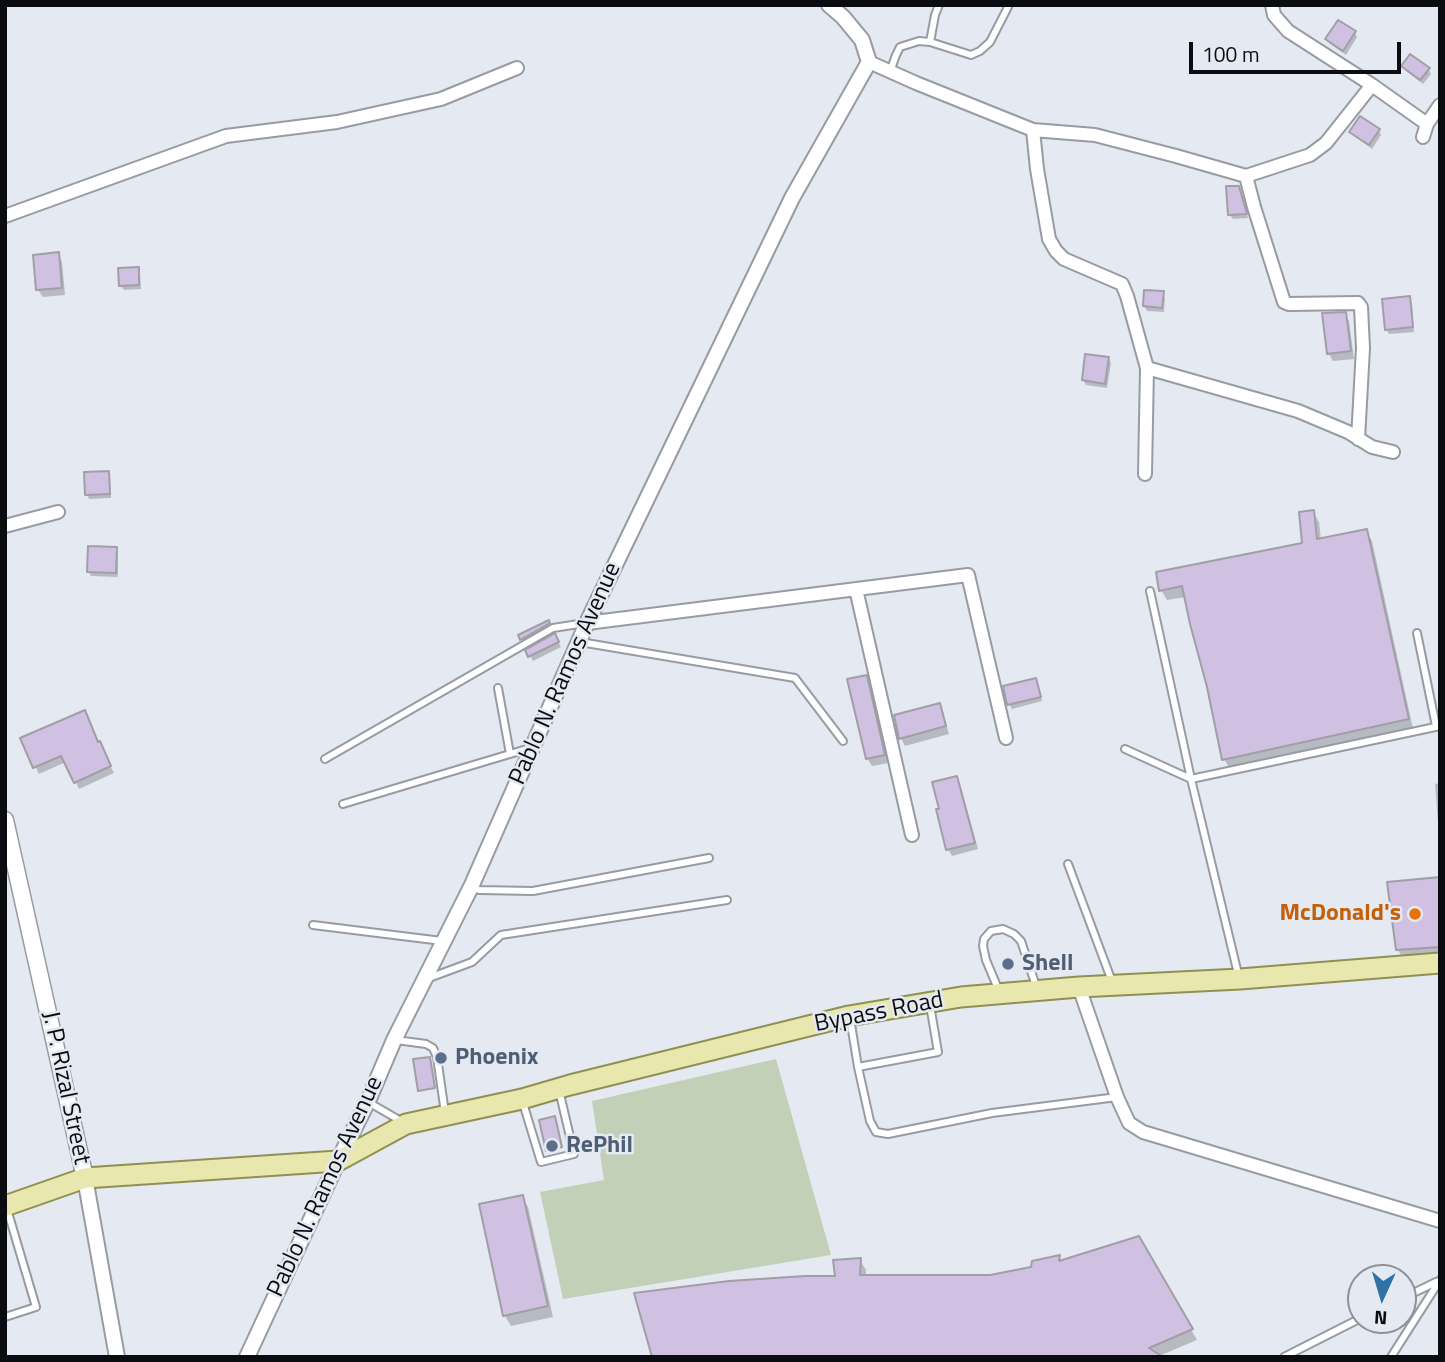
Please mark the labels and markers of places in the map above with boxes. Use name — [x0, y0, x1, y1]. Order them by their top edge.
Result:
place label: McDonald's — [1280, 900, 1401, 928]
marker: McDonald's — [1407, 906, 1423, 922]
place label: Shell — [1022, 950, 1074, 978]
marker: Shell — [1000, 956, 1016, 972]
place label: Phoenix — [455, 1044, 538, 1072]
marker: Phoenix — [433, 1050, 449, 1066]
place label: RePhil — [566, 1132, 633, 1160]
marker: RePhil — [544, 1138, 560, 1154]

